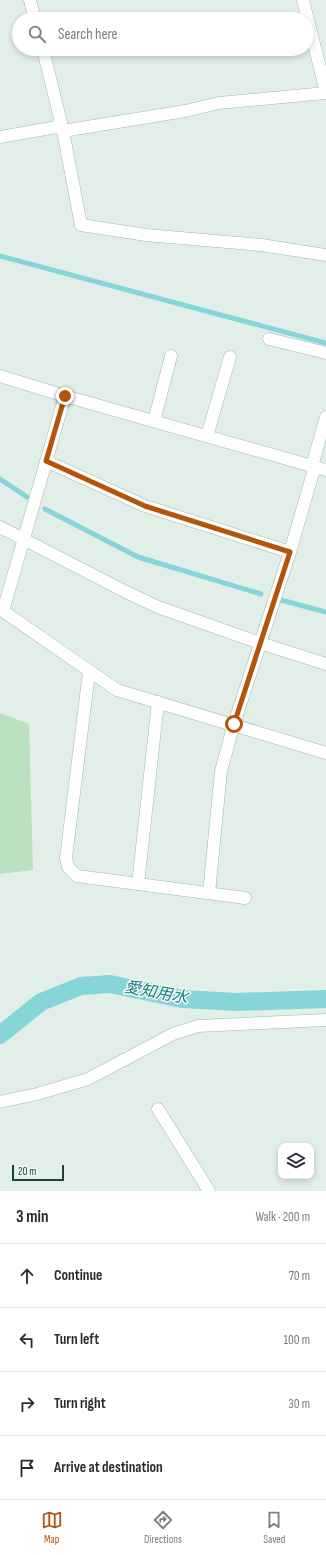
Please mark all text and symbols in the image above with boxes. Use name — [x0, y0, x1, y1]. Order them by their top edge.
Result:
search box — [12, 12, 314, 56]
icon: search — [26, 23, 48, 45]
text: Search here — [58, 25, 118, 44]
route end — [56, 387, 74, 405]
route start — [225, 715, 243, 733]
water label: 愛知用水 — [123, 978, 191, 1008]
map controls — [278, 1143, 314, 1179]
button: layers — [278, 1143, 314, 1179]
scale bar — [12, 1163, 64, 1182]
text: 20 m — [18, 1165, 36, 1178]
text: 3 min — [16, 1207, 49, 1227]
text: Walk · 200 m — [255, 1209, 310, 1225]
icon: ahead — [16, 1265, 38, 1287]
text: Continue — [54, 1266, 103, 1285]
text: 70 m — [289, 1268, 310, 1284]
icon: left — [16, 1329, 38, 1351]
text: Turn left — [54, 1330, 99, 1349]
text: 100 m — [283, 1332, 310, 1348]
icon: right — [16, 1393, 38, 1415]
text: Turn right — [54, 1394, 106, 1413]
text: 30 m — [288, 1396, 310, 1412]
icon: arrive — [16, 1457, 38, 1479]
text: Arrive at destination — [54, 1458, 163, 1477]
tab: Map — [41, 1509, 63, 1546]
tab: Directions — [144, 1509, 182, 1546]
tab: Saved — [263, 1509, 285, 1546]

